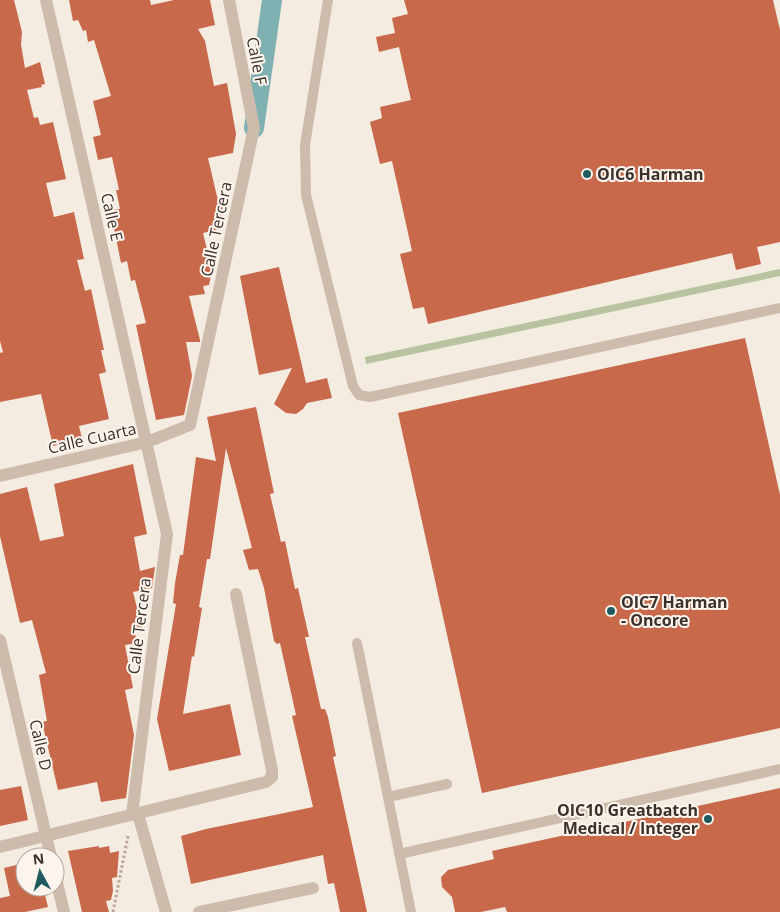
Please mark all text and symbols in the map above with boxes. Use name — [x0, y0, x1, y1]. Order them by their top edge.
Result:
street label: Calle F — [242, 35, 272, 87]
place label: OIC6 Harman — [597, 163, 704, 185]
marker: OIC6 Harman — [581, 168, 593, 180]
street label: Calle Tercera — [195, 179, 237, 279]
street label: Calle E — [96, 191, 128, 243]
street label: Calle Cuarta — [46, 417, 138, 459]
street label: Calle Tercera — [122, 577, 156, 675]
place label: OIC7 Harman - Oncore — [621, 591, 728, 631]
marker: OIC7 Harman - Oncore — [605, 605, 617, 617]
street label: Calle D — [24, 717, 58, 773]
place label: OIC10 Greatbatch Medical / Integer — [557, 799, 698, 839]
marker: OIC10 Greatbatch Medical / Integer — [702, 813, 714, 825]
north arrow — [15, 847, 65, 897]
text: N — [32, 848, 45, 869]

